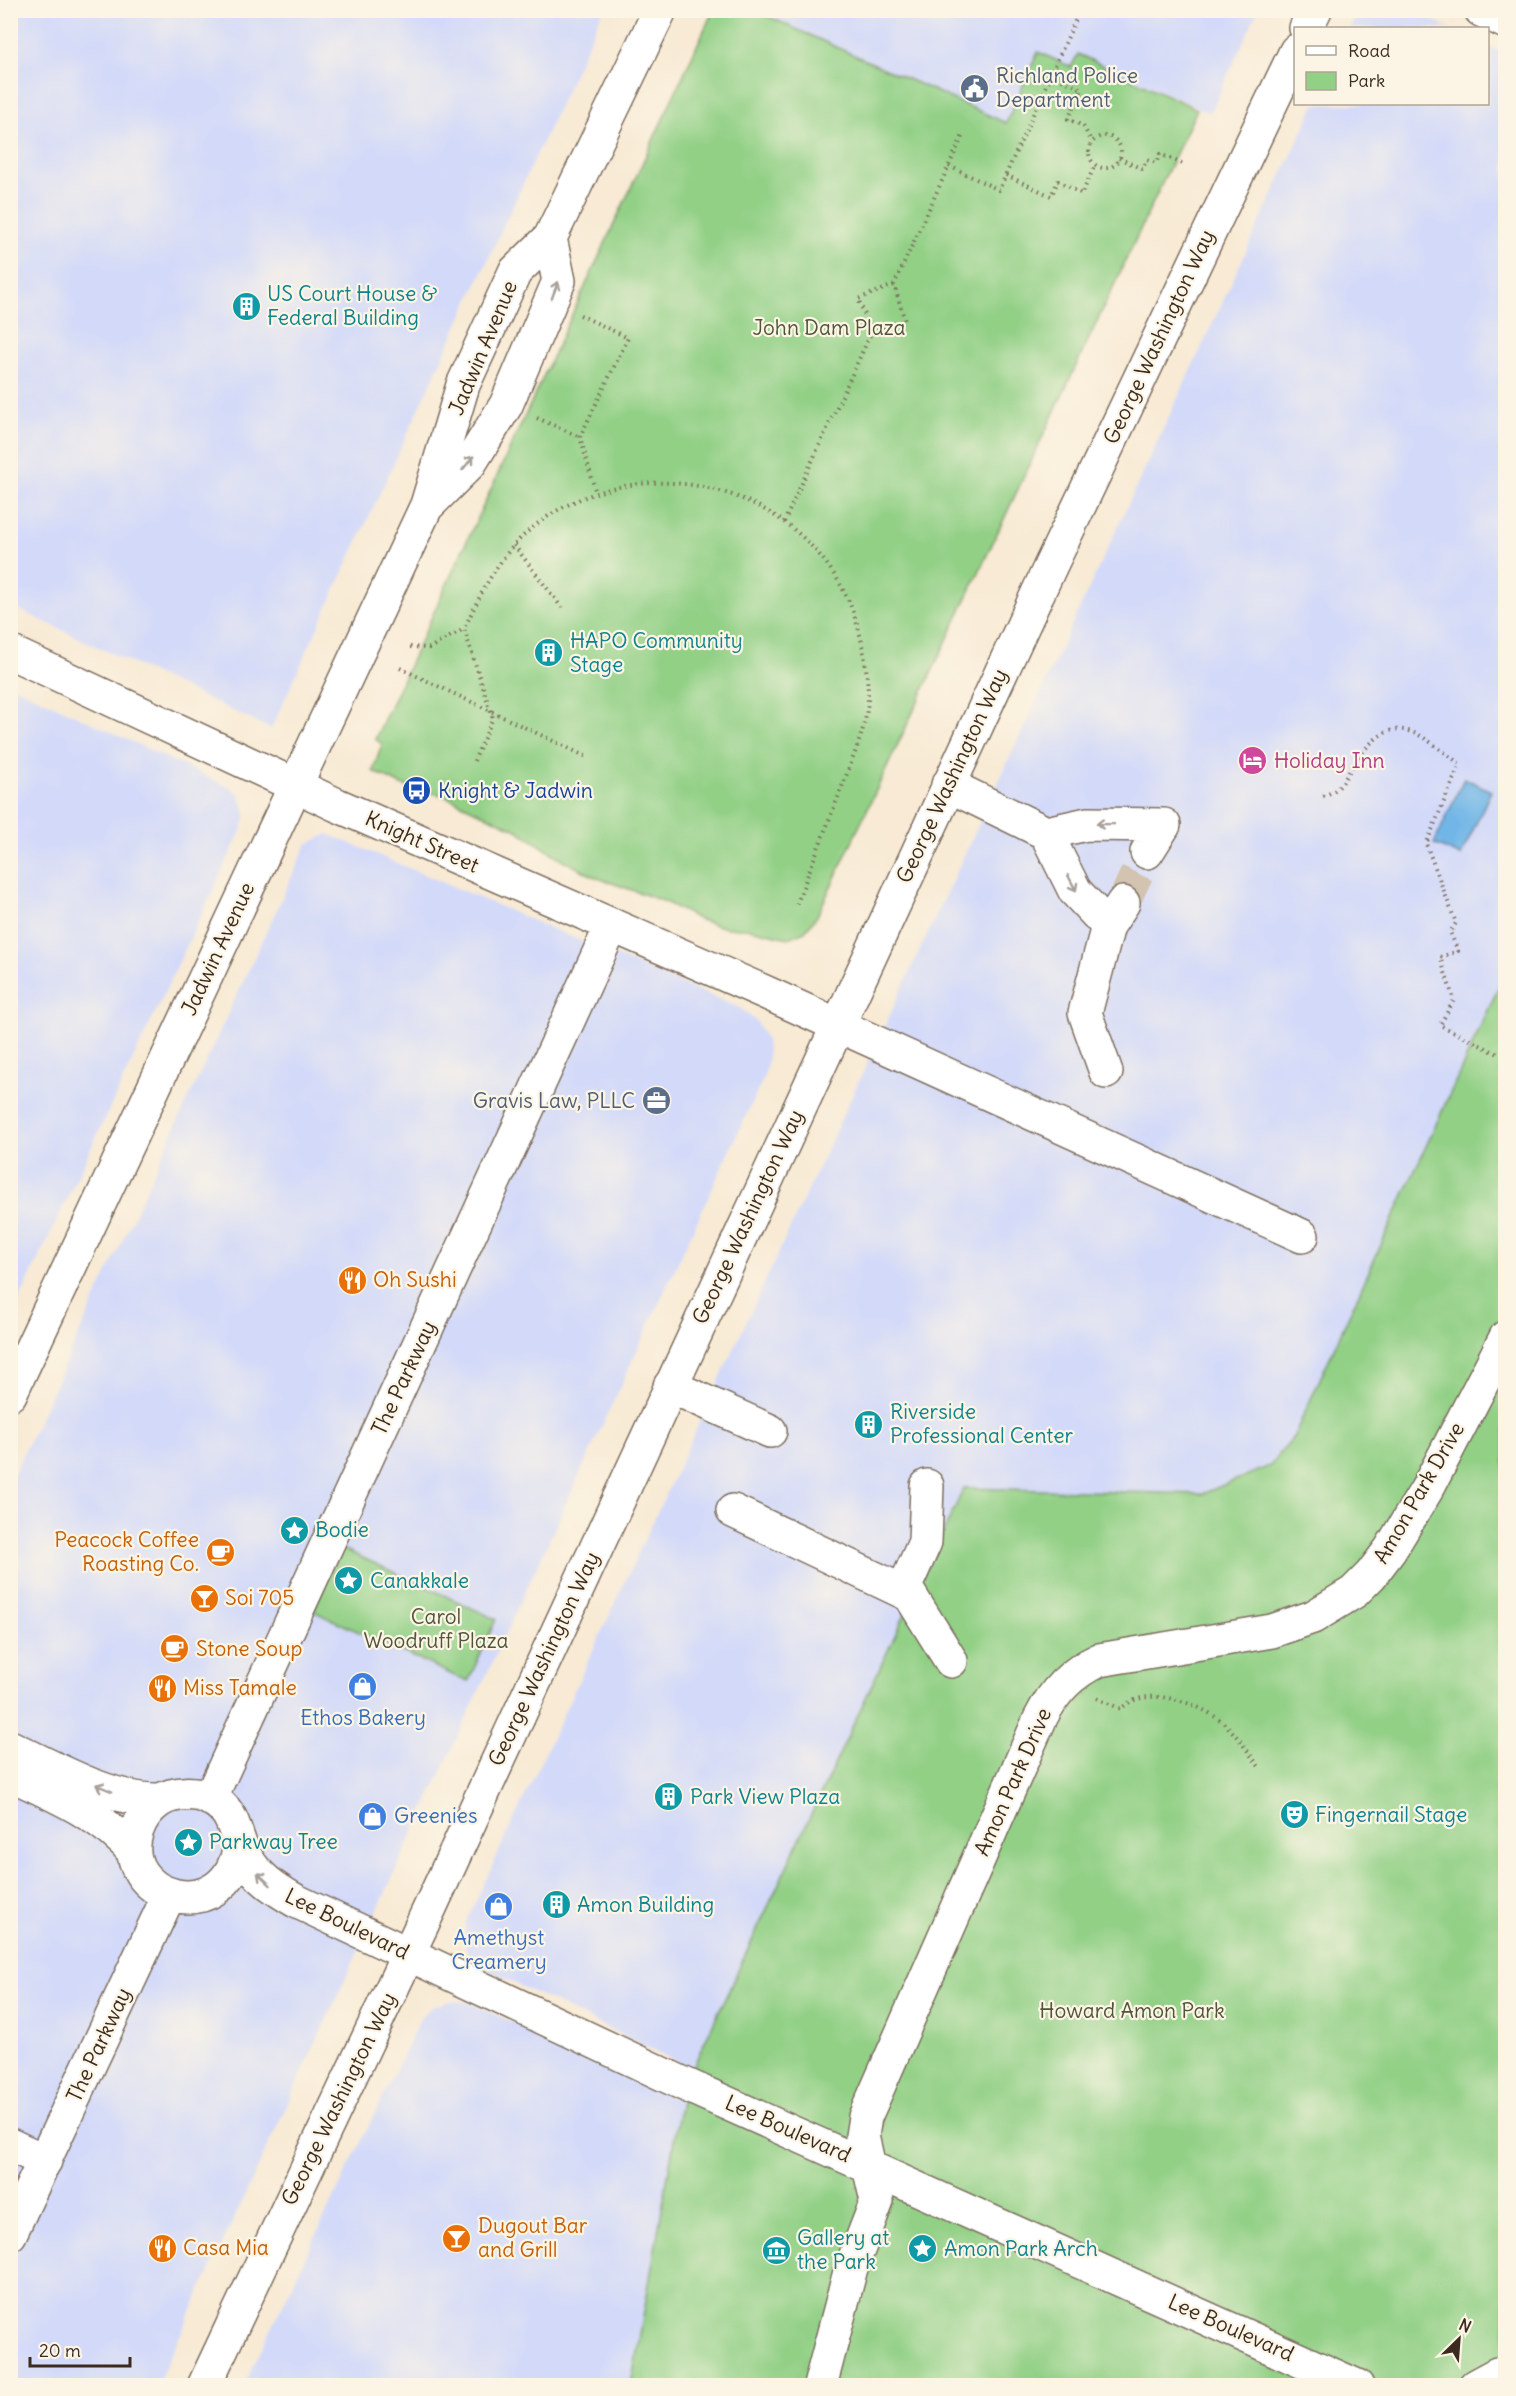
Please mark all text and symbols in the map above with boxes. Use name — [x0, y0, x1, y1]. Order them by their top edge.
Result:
legend — [1294, 27, 1489, 105]
text: Road — [1348, 39, 1391, 62]
place label: Richland Police Department — [996, 62, 1138, 113]
text: Park — [1348, 69, 1385, 92]
public building icon: Richland Police Department — [959, 72, 991, 104]
street label: George Washington Way — [1097, 225, 1220, 448]
street label: Jadwin Avenue — [442, 276, 523, 419]
place label: US Court House & Federal Building — [267, 280, 437, 331]
one-way arrow — [550, 281, 561, 299]
building icon: US Court House & Federal Building — [230, 290, 262, 322]
park label: John Dam Plaza — [752, 314, 906, 341]
one-way arrow — [461, 456, 475, 471]
place label: HAPO Community Stage — [570, 627, 743, 678]
building icon: HAPO Community Stage — [533, 637, 565, 669]
street label: George Washington Way — [890, 664, 1013, 887]
hotel icon: Holiday Inn — [1237, 745, 1269, 777]
place label: Holiday Inn — [1274, 747, 1385, 774]
bus stop icon: Knight & Jadwin — [401, 775, 433, 807]
place label: Knight & Jadwin — [438, 777, 593, 804]
street label: Knight Street — [361, 804, 483, 879]
one-way arrow — [1096, 818, 1116, 830]
one-way arrow — [1066, 874, 1078, 891]
street label: Jadwin Avenue — [175, 878, 260, 1020]
office icon: Gravis Law, PLLC — [640, 1085, 672, 1117]
place label: Gravis Law, PLLC — [473, 1087, 635, 1114]
street label: George Washington Way — [686, 1105, 809, 1328]
restaurant icon: Oh Sushi — [336, 1264, 368, 1296]
place label: Oh Sushi — [373, 1266, 457, 1293]
street label: The Parkway — [365, 1316, 442, 1439]
place label: Riverside Professional Center — [890, 1398, 1074, 1449]
building icon: Riverside Professional Center — [853, 1408, 885, 1440]
street label: Amon Park Drive — [1367, 1417, 1470, 1568]
place icon: Bodie — [278, 1514, 310, 1546]
place label: Bodie — [315, 1516, 369, 1543]
place label: Peacock Coffee Roasting Co. — [54, 1526, 199, 1577]
cafe icon: Peacock Coffee Roasting Co. — [204, 1536, 236, 1568]
street label: George Washington Way — [482, 1547, 605, 1770]
place icon: Canakkale — [333, 1565, 365, 1597]
place label: Canakkale — [370, 1567, 469, 1594]
bar icon: Soi 705 — [188, 1582, 220, 1614]
place label: Soi 705 — [225, 1584, 294, 1611]
park label: Carol Woodruff Plaza — [363, 1603, 509, 1654]
cafe icon: Stone Soup — [159, 1633, 191, 1665]
place label: Stone Soup — [196, 1635, 302, 1662]
shop icon: Ethos Bakery — [347, 1671, 379, 1703]
restaurant icon: Miss Tamale — [146, 1672, 178, 1704]
place label: Miss Tamale — [183, 1674, 297, 1701]
place label: Ethos Bakery — [300, 1704, 426, 1731]
street label: Amon Park Drive — [968, 1704, 1057, 1860]
building icon: Park View Plaza — [653, 1781, 685, 1813]
one-way arrow — [95, 1782, 113, 1793]
place label: Park View Plaza — [690, 1783, 840, 1810]
theatre icon: Fingernail Stage — [1278, 1799, 1310, 1831]
shop icon: Greenies — [357, 1800, 389, 1832]
place label: Fingernail Stage — [1315, 1801, 1467, 1828]
place label: Greenies — [394, 1802, 477, 1829]
place icon: Parkway Tree — [172, 1826, 204, 1858]
place label: Parkway Tree — [209, 1828, 338, 1855]
one-way arrow — [256, 1872, 271, 1886]
street label: Lee Boulevard — [281, 1882, 414, 1965]
building icon: Amon Building — [540, 1889, 572, 1921]
shop icon: Amethyst Creamery — [483, 1891, 515, 1923]
place label: Amon Building — [577, 1891, 714, 1918]
place label: Amethyst Creamery — [451, 1924, 547, 1975]
street label: The Parkway — [60, 1983, 137, 2106]
street label: George Washington Way — [275, 1988, 402, 2210]
park label: Howard Amon Park — [1039, 1997, 1225, 2024]
street label: Lee Boulevard — [721, 2089, 855, 2168]
place label: Dugout Bar and Grill — [478, 2212, 588, 2263]
bar icon: Dugout Bar and Grill — [441, 2222, 473, 2254]
place label: Gallery at the Park — [797, 2224, 889, 2275]
restaurant icon: Casa Mia — [146, 2232, 178, 2264]
place icon: Amon Park Arch — [907, 2233, 939, 2265]
place label: Casa Mia — [183, 2234, 269, 2261]
museum icon: Gallery at the Park — [760, 2234, 792, 2266]
place label: Amon Park Arch — [944, 2235, 1098, 2262]
street label: Lee Boulevard — [1164, 2288, 1298, 2367]
north arrow — [1429, 2309, 1489, 2369]
text: N — [1456, 2314, 1475, 2337]
scale bar — [30, 2330, 130, 2368]
text: 20 m — [39, 2339, 81, 2362]

